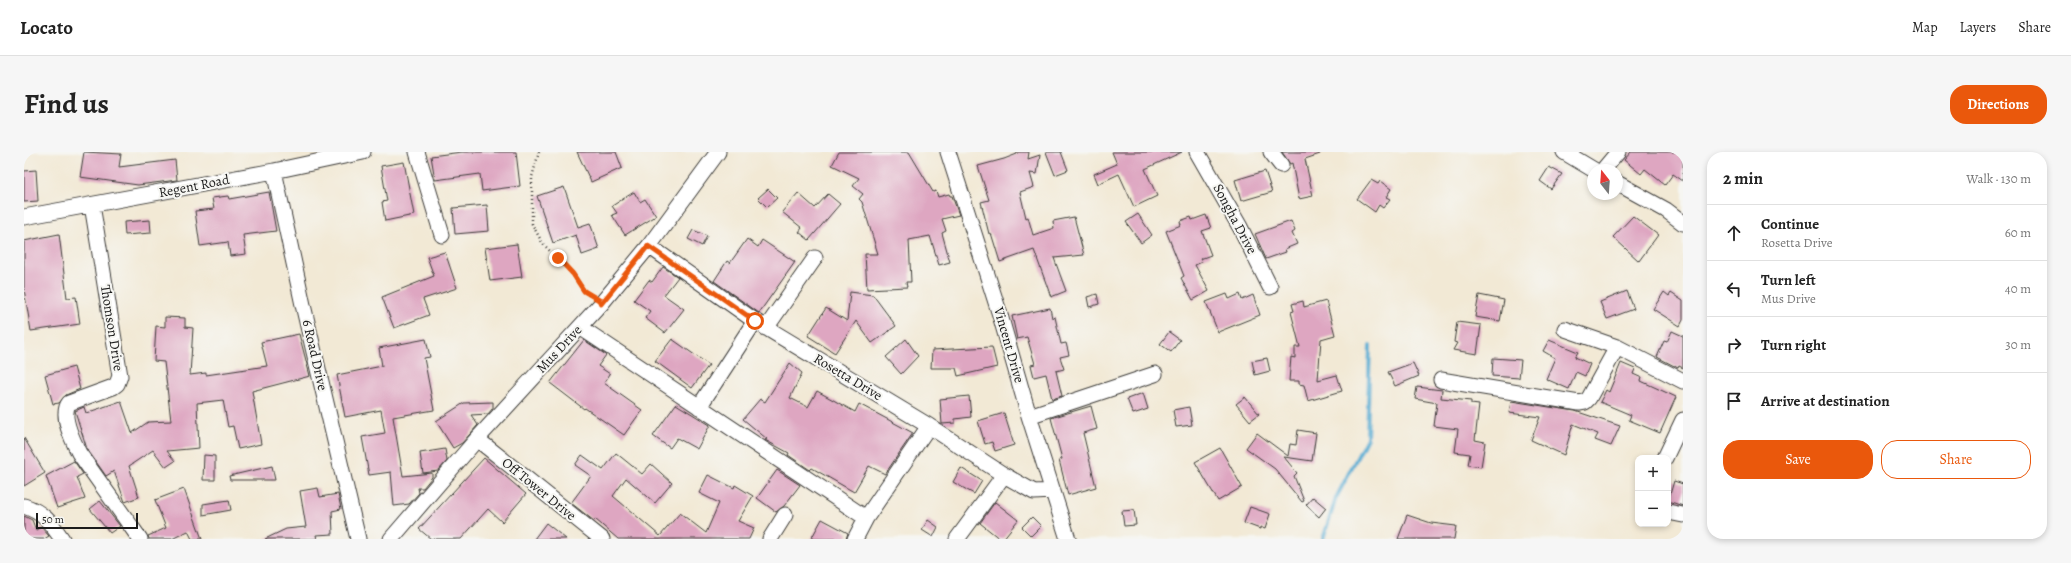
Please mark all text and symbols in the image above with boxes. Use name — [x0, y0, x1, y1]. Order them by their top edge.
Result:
text: Locato — [20, 15, 73, 41]
text: Map — [1912, 18, 1938, 37]
text: Layers — [1960, 18, 1996, 37]
text: Share — [2018, 18, 2051, 37]
text: Find us — [24, 85, 109, 123]
button: Directions — [1950, 85, 2047, 124]
north arrow — [1587, 164, 1623, 200]
text: 2 min — [1723, 167, 1763, 190]
street label: Regent Road — [157, 170, 232, 202]
text: Walk · 130 m — [1966, 170, 2031, 187]
street label: Songha Drive — [1209, 181, 1261, 257]
text: Continue — [1761, 214, 1819, 234]
icon: ahead — [1723, 222, 1745, 244]
text: 60 m — [2005, 224, 2031, 241]
text: Rosetta Drive — [1761, 234, 1832, 251]
route end — [549, 249, 567, 267]
text: Turn left — [1761, 270, 1816, 290]
icon: left — [1723, 278, 1745, 300]
text: 40 m — [2005, 280, 2031, 297]
street label: Thomson Drive — [96, 284, 128, 372]
text: Mus Drive — [1761, 290, 1816, 307]
street label: Vincent Drive — [989, 304, 1029, 385]
route start — [746, 312, 764, 330]
street label: 6 Road Drive — [298, 317, 332, 393]
street label: Mus Drive — [532, 321, 586, 377]
icon: right — [1723, 334, 1745, 356]
text: Turn right — [1761, 335, 1826, 355]
text: 30 m — [2005, 336, 2031, 353]
street label: Rosetta Drive — [810, 349, 886, 405]
icon: arrive — [1723, 390, 1745, 412]
text: Arrive at destination — [1761, 391, 1890, 411]
button: Save — [1723, 440, 1873, 479]
button: Share — [1881, 440, 2031, 479]
street label: Off Tower Drive — [498, 453, 580, 525]
map controls — [1635, 455, 1671, 527]
button: + — [1635, 455, 1671, 491]
button: − — [1635, 491, 1671, 527]
scale bar — [36, 511, 138, 530]
text: 50 m — [42, 512, 64, 527]

